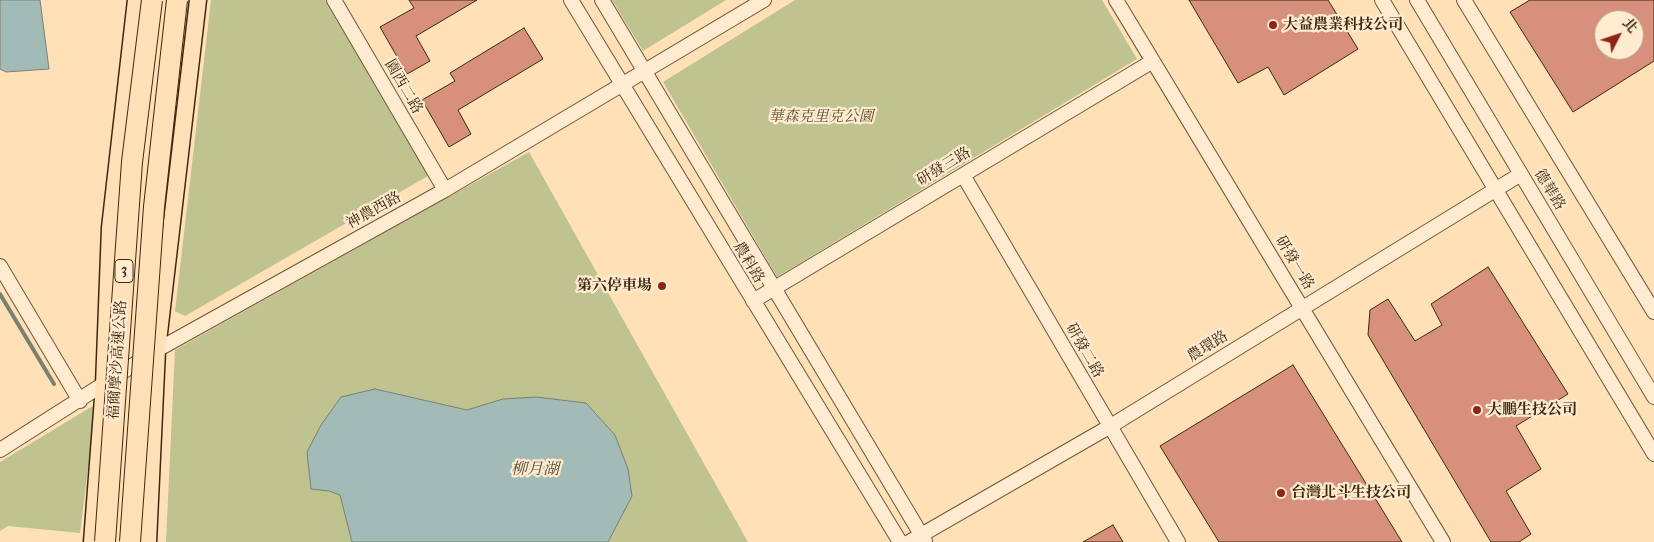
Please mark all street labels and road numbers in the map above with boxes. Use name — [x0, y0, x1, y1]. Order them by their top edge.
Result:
street label: 園西二路 — [380, 57, 426, 117]
street label: 研發三路 — [914, 144, 974, 190]
street label: 德華路 — [1530, 166, 1568, 214]
street label: 神農西路 — [343, 189, 405, 233]
street label: 研發一路 — [1271, 233, 1317, 293]
street label: 農科路 — [729, 239, 767, 287]
road number: 3 — [115, 260, 133, 282]
street label: 福爾摩沙高速公路 — [105, 300, 131, 420]
street label: 研發二路 — [1061, 321, 1107, 381]
street label: 農環路 — [1184, 327, 1232, 367]

